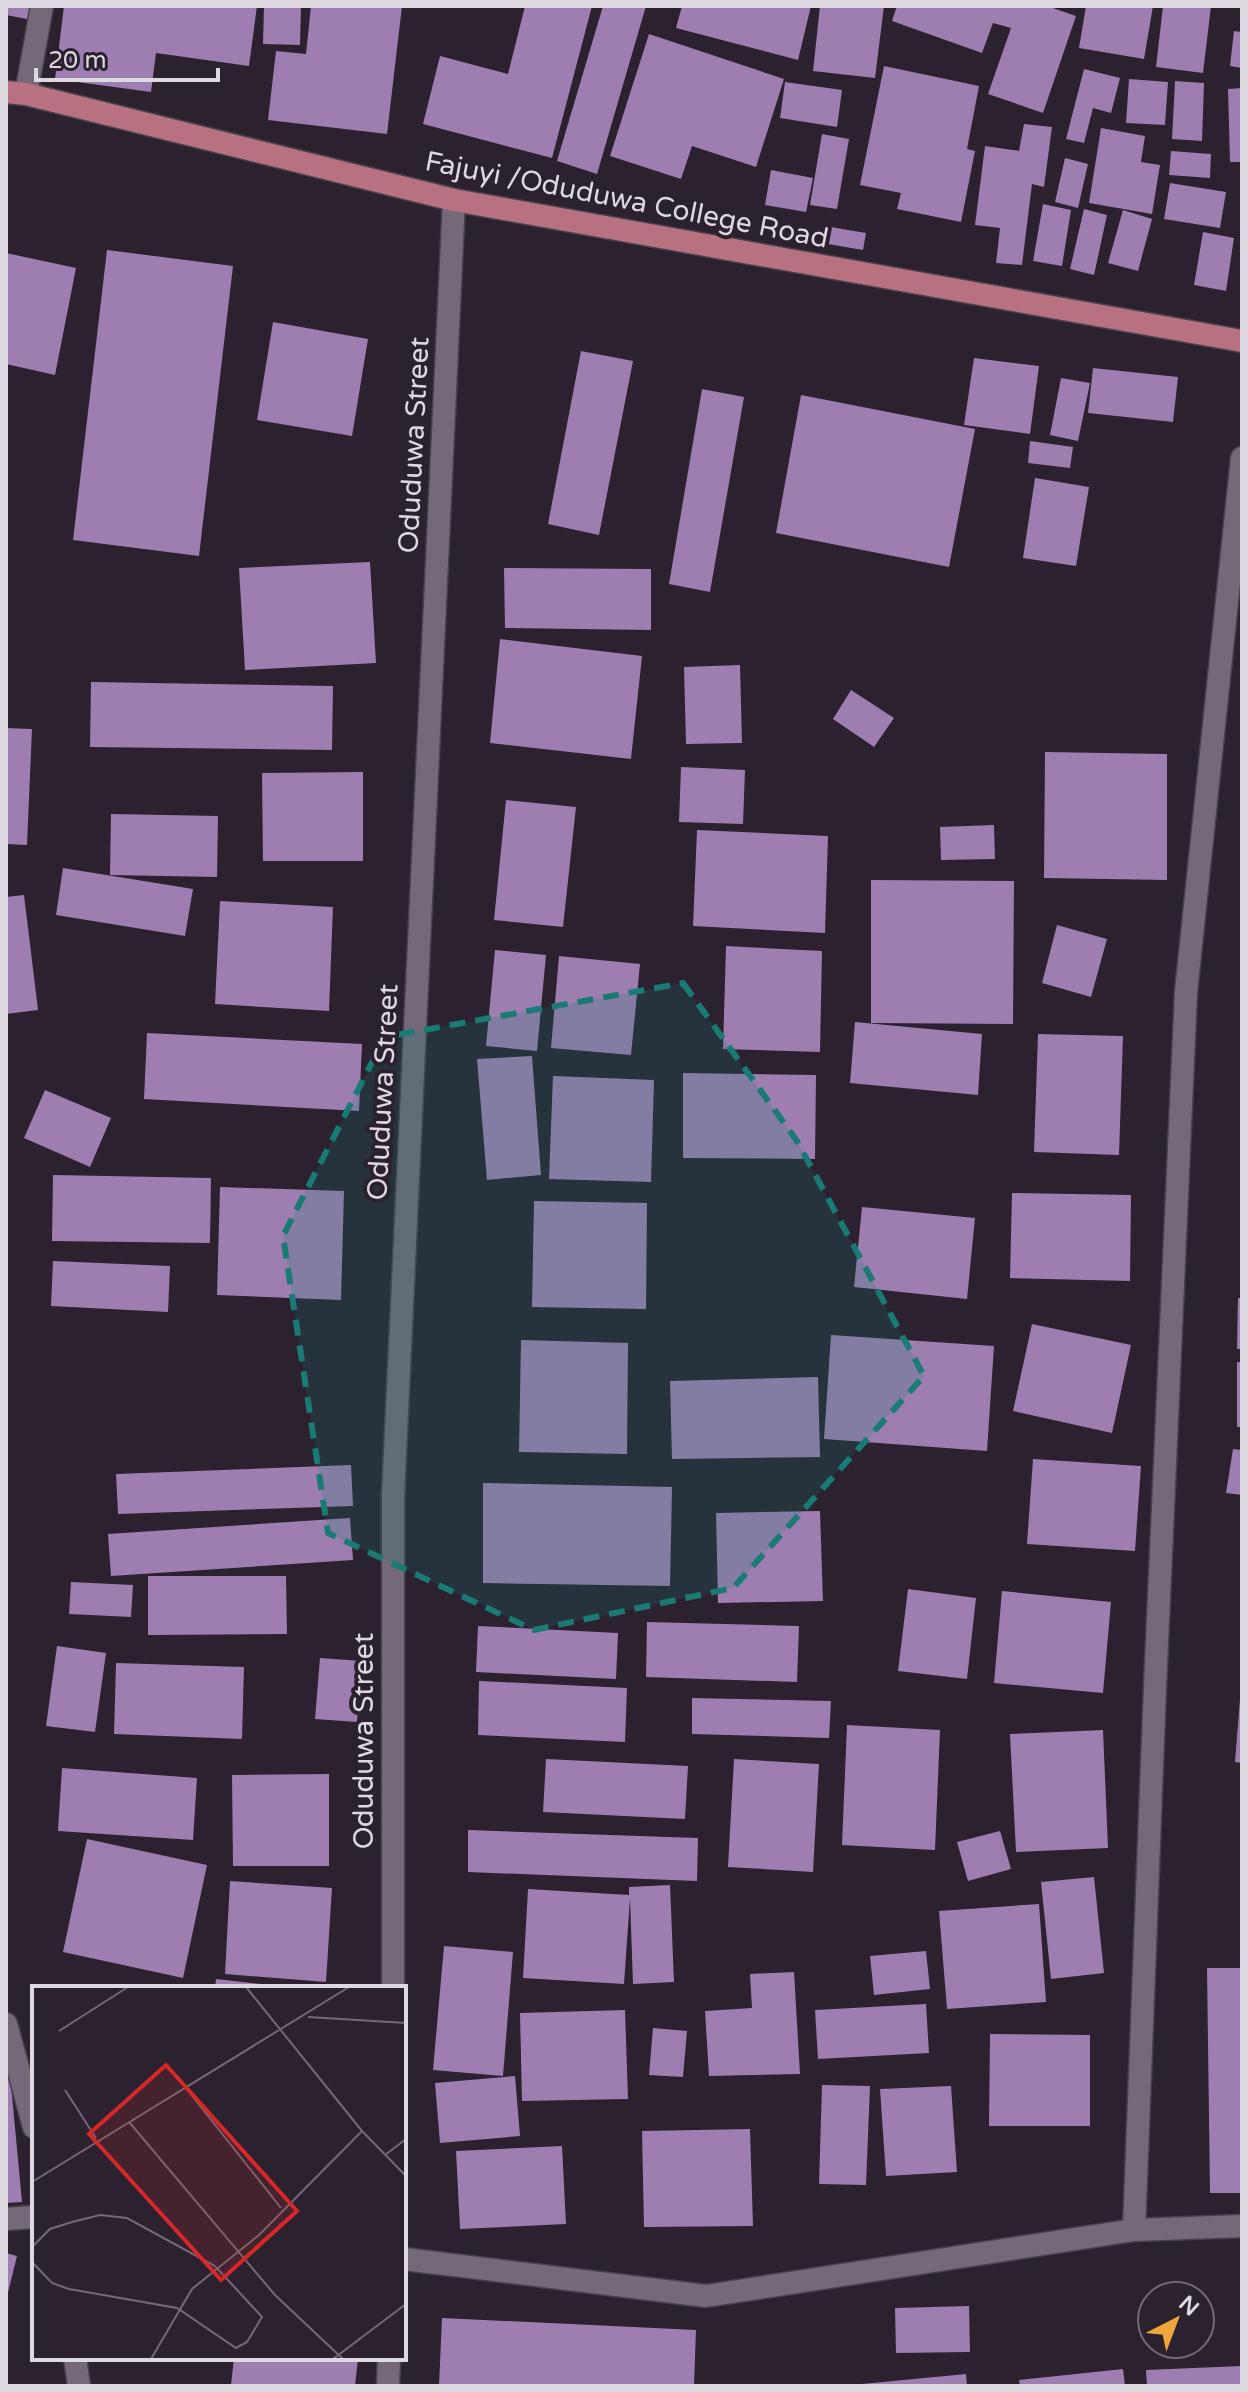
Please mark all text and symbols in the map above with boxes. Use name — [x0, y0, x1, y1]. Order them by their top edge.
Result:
scale bar — [36, 32, 218, 82]
text: 20 m — [48, 46, 106, 75]
street label: Fajuyi /Oduduwa College Road — [422, 144, 831, 256]
street label: Oduduwa Street — [391, 336, 437, 554]
street label: Oduduwa Street — [360, 983, 406, 1201]
street label: Oduduwa Street — [347, 1632, 381, 1849]
inset map — [32, 1986, 406, 2360]
north arrow — [1136, 2280, 1216, 2360]
text: N — [1173, 2290, 1204, 2321]

